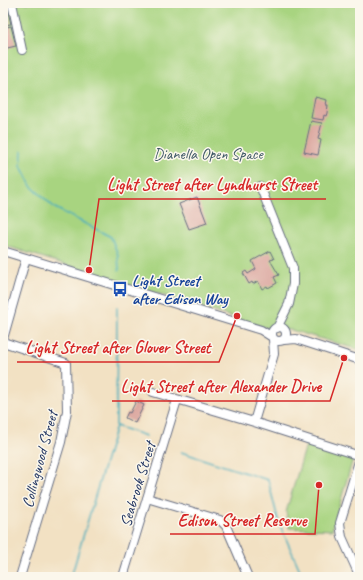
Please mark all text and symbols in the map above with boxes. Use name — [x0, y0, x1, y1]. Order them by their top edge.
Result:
park label: Dianella Open Space — [153, 144, 264, 164]
callout: Light Street after Lyndhurst Street — [99, 170, 326, 199]
text: Light Street after Lyndhurst Street — [107, 174, 319, 195]
place label: Light Street after Edison Way — [132, 271, 229, 309]
bus stop icon: Light Street after Edison Way — [111, 280, 129, 298]
callout: Light Street after Glover Street — [17, 333, 219, 362]
text: Light Street after Glover Street — [26, 337, 213, 358]
callout: Light Street after Alexander Drive — [112, 372, 330, 401]
text: Light Street after Alexander Drive — [121, 376, 323, 397]
street label: Collingwood Street — [17, 406, 63, 510]
street label: Seabrook Street — [116, 437, 161, 529]
callout: Edison Street Reserve — [170, 505, 315, 534]
text: Edison Street Reserve — [178, 510, 309, 531]

